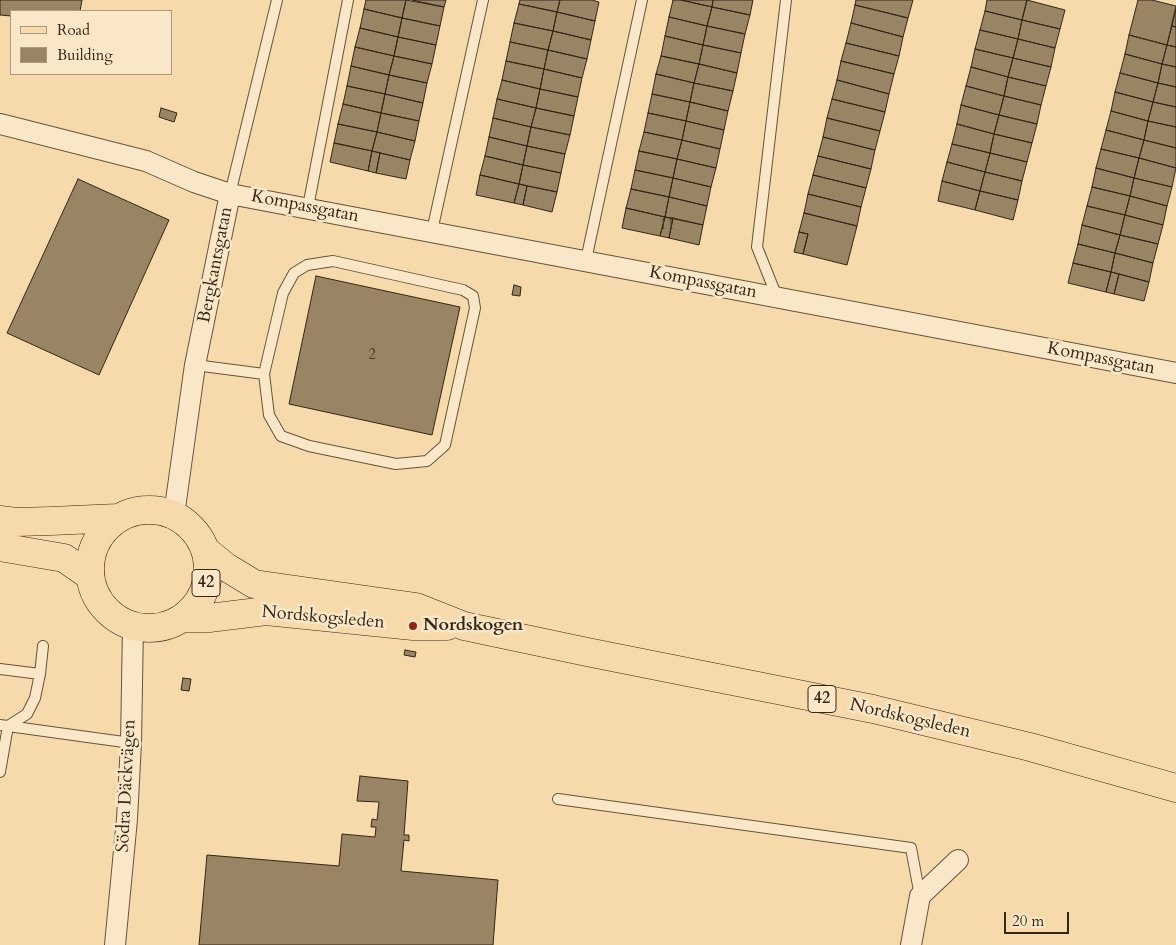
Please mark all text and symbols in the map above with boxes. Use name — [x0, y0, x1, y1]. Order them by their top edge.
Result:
legend — [10, 10, 172, 75]
text: Road — [57, 20, 90, 40]
text: Building — [57, 45, 113, 65]
street label: Kompassgatan — [249, 186, 361, 228]
street label: Bergkantsgatan — [194, 205, 238, 325]
house number: 11 — [659, 217, 675, 235]
street label: Kompassgatan — [647, 262, 759, 304]
street label: Kompassgatan — [1045, 338, 1157, 380]
house number: 2 — [368, 347, 376, 365]
road number: 42 — [192, 570, 220, 596]
street label: Nordskogsleden — [261, 602, 385, 634]
place label: Nordskogen — [423, 615, 523, 637]
marker: Nordskogen — [407, 620, 419, 632]
road number: 42 — [808, 686, 836, 712]
street label: Nordskogsleden — [847, 695, 973, 743]
street label: Södra Däckvägen — [113, 719, 141, 853]
scale bar — [1006, 902, 1071, 934]
text: 20 m — [1012, 911, 1044, 931]

